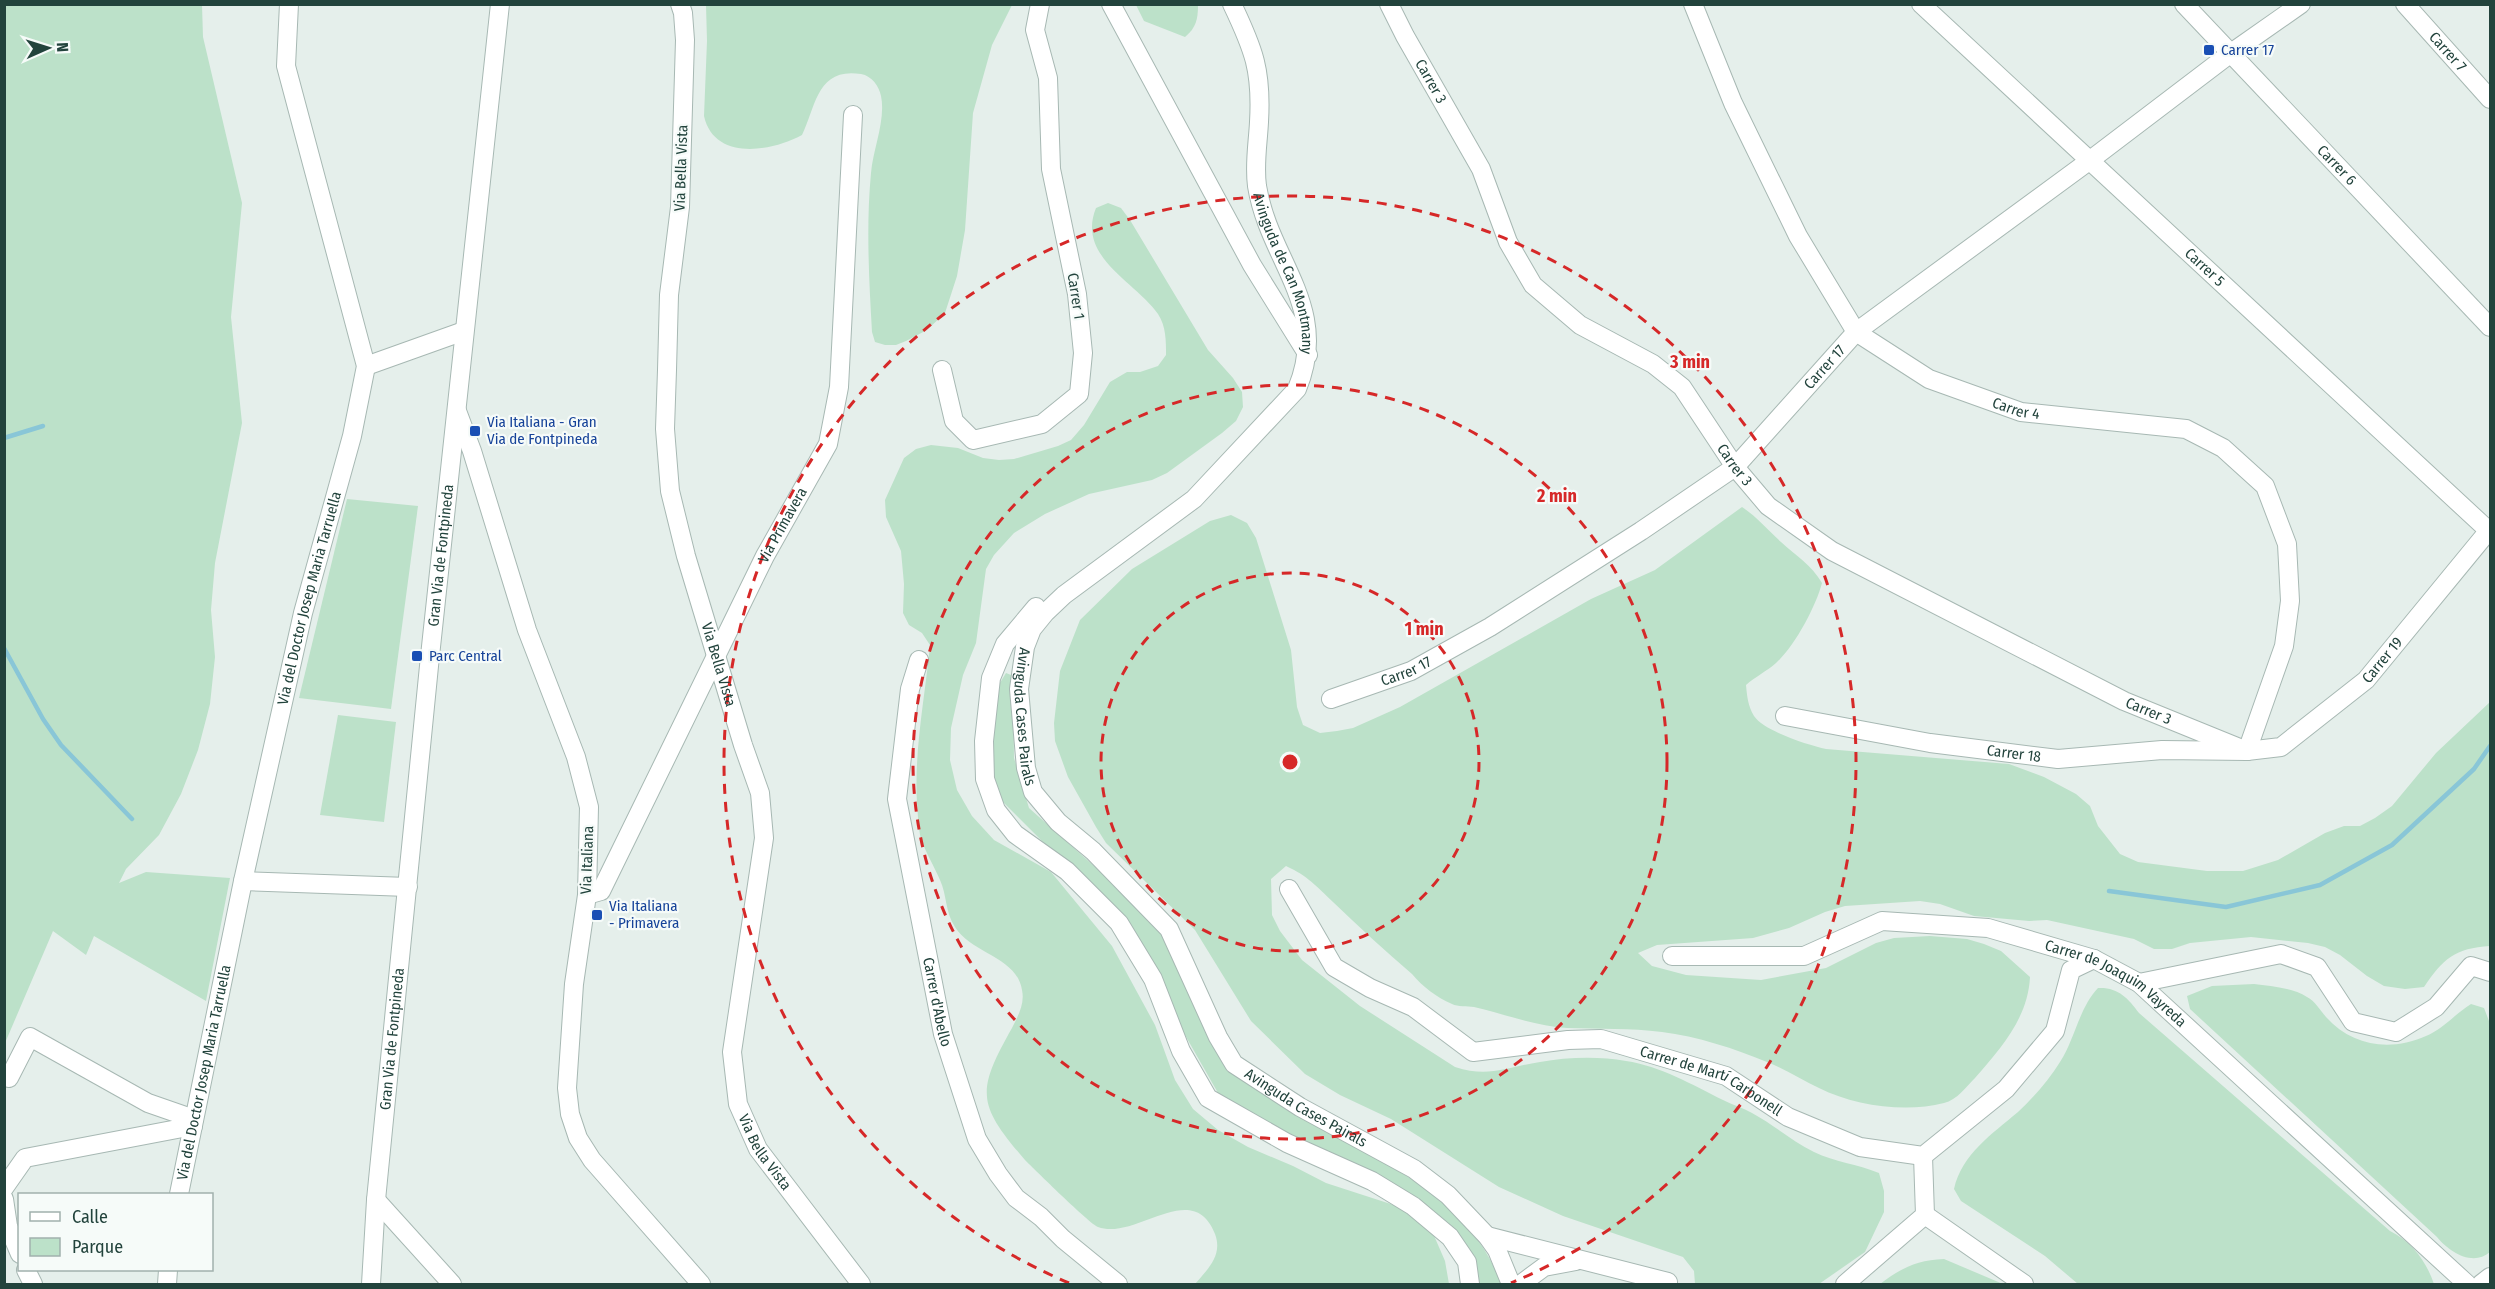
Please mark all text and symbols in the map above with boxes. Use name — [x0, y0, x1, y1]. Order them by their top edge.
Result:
north arrow — [18, 18, 78, 78]
street label: Carrer 7 — [2425, 28, 2470, 75]
place label: Carrer 17 — [2221, 41, 2274, 59]
text: N — [53, 42, 72, 53]
marker: Carrer 17 — [2202, 43, 2216, 57]
street label: Carrer 3 — [1411, 56, 1451, 107]
street label: Via Bella Vista — [670, 124, 692, 212]
street label: Carrer 6 — [2313, 141, 2360, 189]
street label: Avinguda de Can Montmany — [1249, 191, 1316, 355]
street label: Carrer 5 — [2181, 244, 2228, 290]
street label: Carrer 1 — [1063, 271, 1089, 321]
street label: Carrer 17 — [1800, 341, 1849, 393]
text: 3 min — [1669, 351, 1710, 373]
street label: Carrer 4 — [1990, 393, 2040, 423]
place label: Via Italiana - Gran Via de Fontpineda — [487, 413, 597, 448]
marker: Via Italiana - Gran Via de Fontpineda — [468, 424, 482, 438]
street label: Carrer 3 — [1713, 440, 1756, 490]
street label: Gran Via de Fontpineda — [424, 483, 457, 627]
street label: Via Primavera — [754, 484, 811, 566]
text: 2 min — [1536, 485, 1577, 507]
street label: Via del Doctor Josep Maria Tarruella — [274, 489, 345, 707]
text: 1 min — [1404, 618, 1444, 640]
street label: Via Bella Vista — [698, 621, 740, 709]
street label: Carrer 19 — [2358, 633, 2406, 687]
place label: Parc Central — [429, 647, 502, 665]
street label: Avinguda Cases Pairals — [1010, 647, 1040, 788]
marker: Parc Central — [410, 649, 424, 663]
street label: Carrer 17 — [1378, 653, 1434, 690]
street label: Carrer 3 — [2123, 694, 2174, 728]
street label: Carrer 18 — [1986, 741, 2042, 766]
centre of rings — [1280, 752, 1300, 772]
street label: Via Italiana — [577, 825, 597, 895]
place label: Via Italiana - Primavera — [609, 897, 679, 932]
marker: Via Italiana - Primavera — [590, 908, 604, 922]
street label: Carrer de Joaquim Vayreda — [2043, 936, 2190, 1031]
street label: Carrer d'Abello — [919, 956, 956, 1049]
street label: Via del Doctor Josep Maria Tarruella — [173, 963, 235, 1182]
street label: Gran Via de Fontpineda — [376, 967, 408, 1111]
street label: Carrer de Martí Carbonell — [1638, 1042, 1786, 1120]
street label: Avinguda Cases Pairals — [1241, 1064, 1370, 1151]
street label: Via Bella Vista — [735, 1111, 795, 1194]
legend — [18, 1193, 213, 1271]
text: Calle — [72, 1206, 108, 1228]
text: Parque — [72, 1236, 123, 1258]

